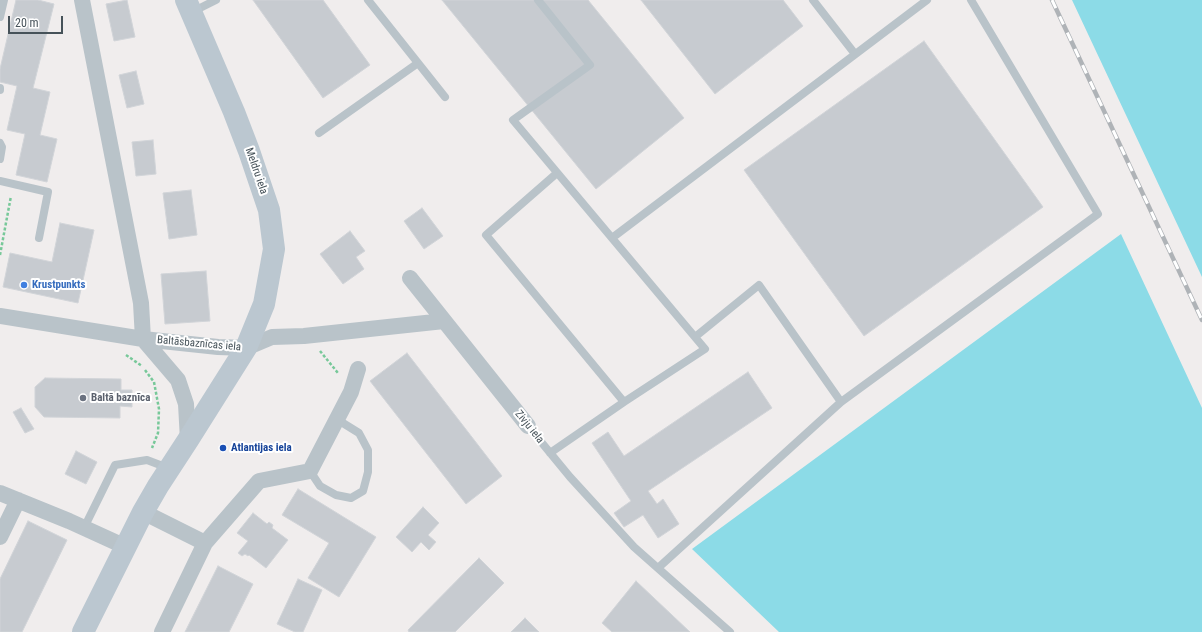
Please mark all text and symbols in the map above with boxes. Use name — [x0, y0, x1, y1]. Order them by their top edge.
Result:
scale bar — [10, 8, 65, 34]
text: 20 m — [15, 16, 39, 30]
street label: Meldru iela — [242, 146, 270, 196]
place label: Krustpunkts — [32, 278, 85, 292]
marker: Krustpunkts — [19, 280, 29, 290]
street label: Baltāsbaznīcas iela — [157, 334, 241, 354]
place label: Baltā baznīca — [91, 391, 150, 405]
marker: Baltā baznīca — [78, 393, 88, 403]
street label: Zivju iela — [512, 408, 546, 446]
place label: Atlantijas iela — [231, 441, 292, 455]
marker: Atlantijas iela — [218, 443, 228, 453]

